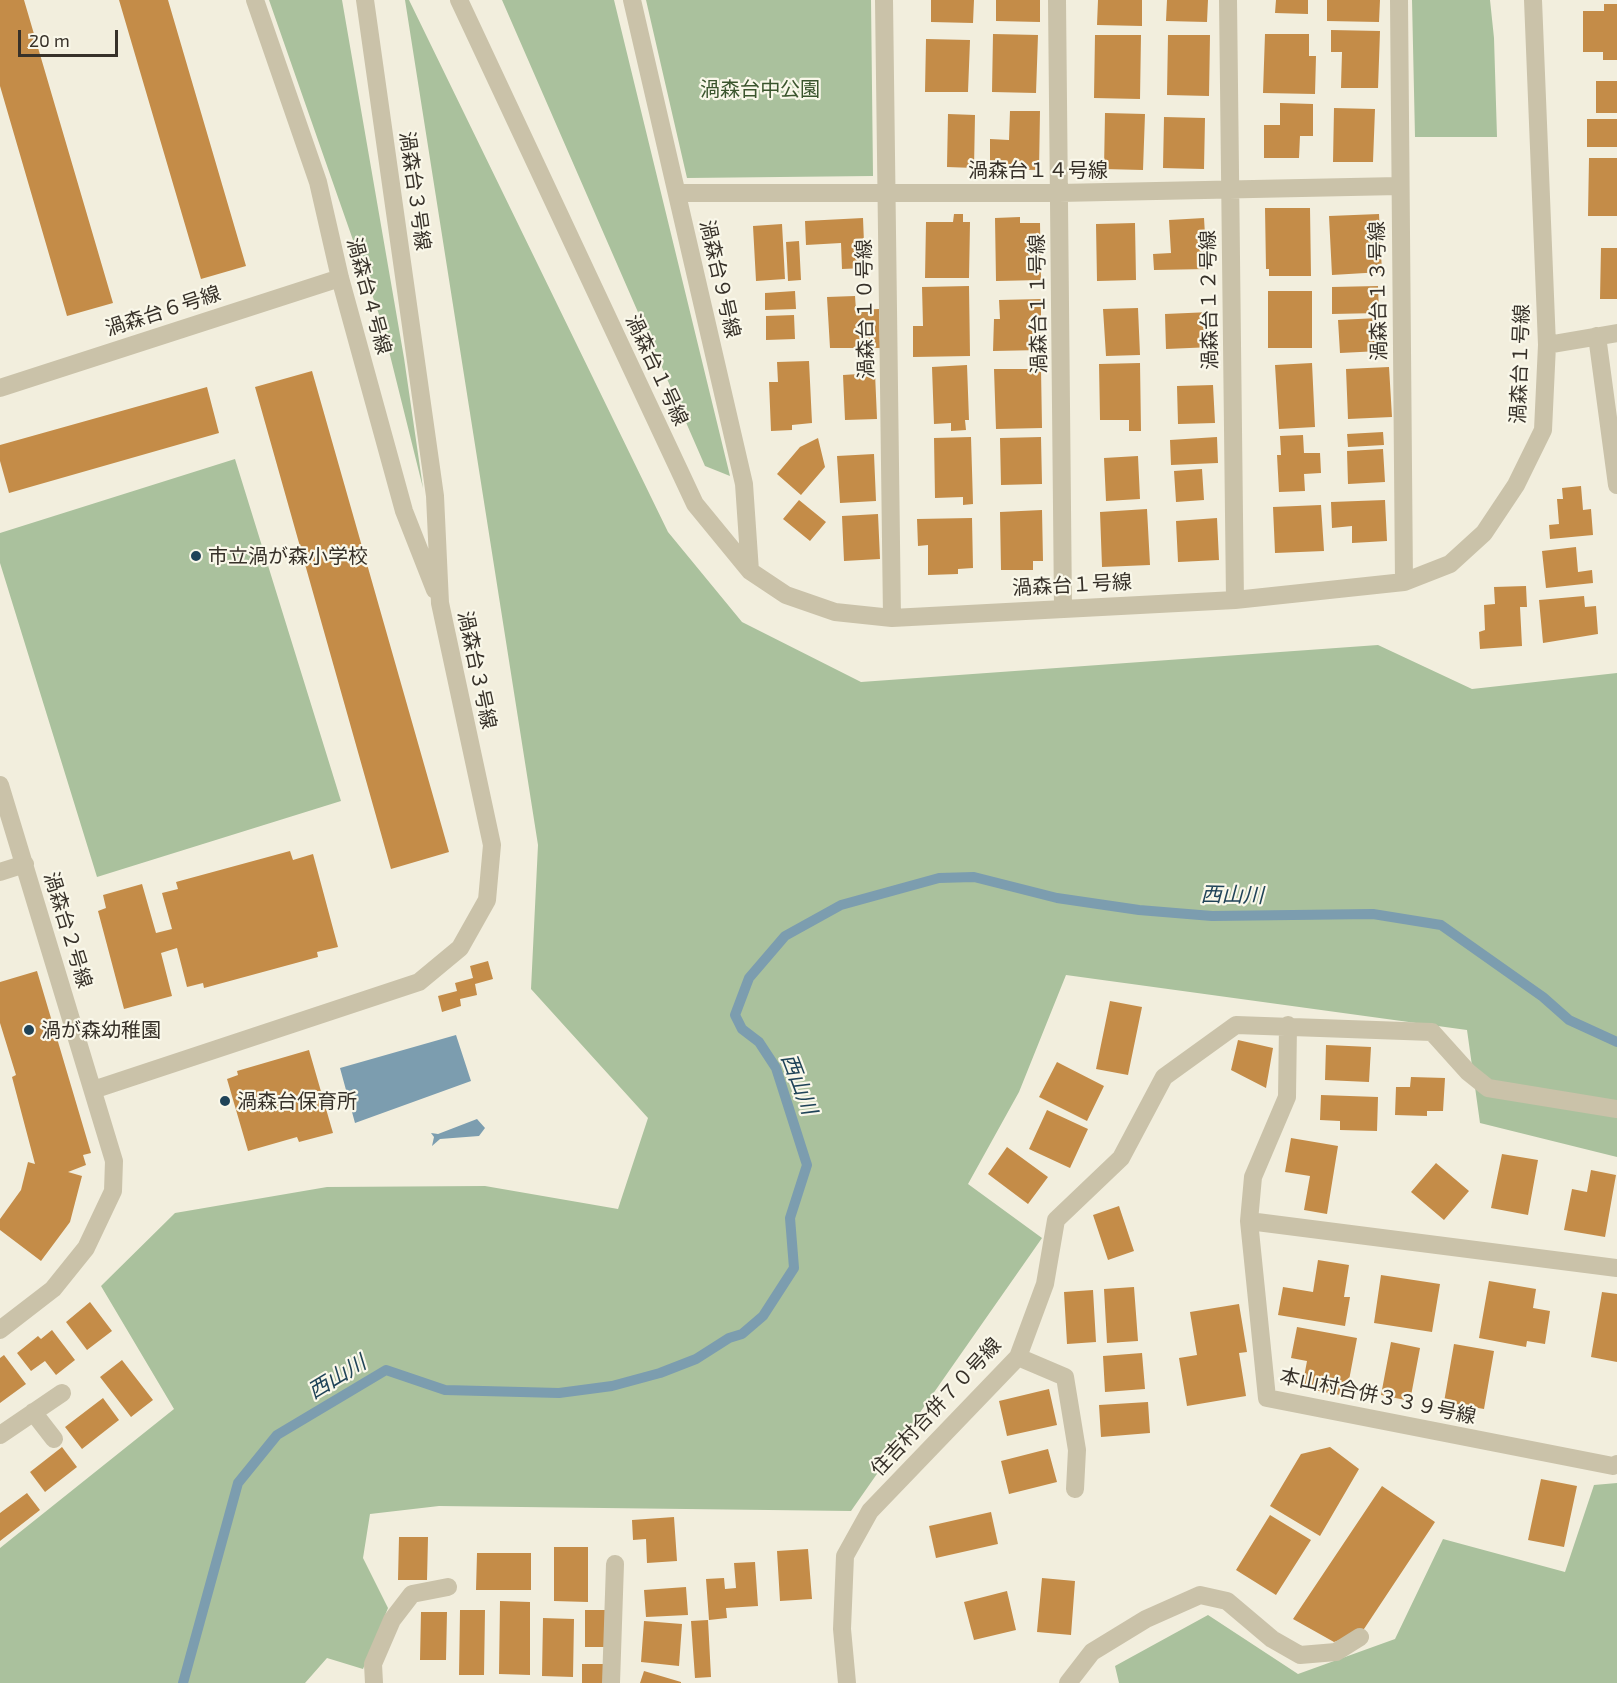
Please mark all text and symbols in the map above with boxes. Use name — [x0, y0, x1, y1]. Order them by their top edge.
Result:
scale bar — [21, 18, 122, 56]
text: 20 m — [29, 29, 70, 51]
park label: 渦森台中公園 — [700, 77, 820, 101]
street label: 渦森台３号線 — [395, 130, 435, 252]
street label: 渦森台１４号線 — [968, 158, 1108, 182]
street label: 渦森台９号線 — [695, 218, 745, 340]
street label: 渦森台１３号線 — [1365, 221, 1391, 361]
street label: 渦森台１２号線 — [1196, 230, 1222, 370]
street label: 渦森台１１号線 — [1025, 234, 1051, 374]
street label: 渦森台４号線 — [342, 235, 396, 357]
street label: 渦森台１０号線 — [852, 239, 878, 379]
street label: 渦森台６号線 — [102, 281, 224, 341]
street label: 渦森台１号線 — [1506, 304, 1534, 424]
street label: 渦森台１号線 — [621, 311, 693, 429]
place label: 市立渦が森小学校 — [208, 544, 368, 568]
marker: 市立渦が森小学校 — [189, 549, 203, 563]
street label: 渦森台１号線 — [1011, 570, 1133, 600]
street label: 渦森台３号線 — [453, 609, 501, 731]
street label: 渦森台２号線 — [39, 869, 97, 991]
water label: 西山川 — [1200, 882, 1264, 908]
place label: 渦が森幼稚園 — [41, 1018, 161, 1042]
marker: 渦が森幼稚園 — [22, 1023, 36, 1037]
water label: 西山川 — [776, 1050, 822, 1118]
place label: 渦森台保育所 — [237, 1089, 357, 1113]
marker: 渦森台保育所 — [218, 1094, 232, 1108]
street label: 住吉村合併７０号線 — [866, 1333, 1006, 1481]
water label: 西山川 — [304, 1350, 370, 1404]
street label: 本山村合併３３９号線 — [1278, 1363, 1478, 1429]

